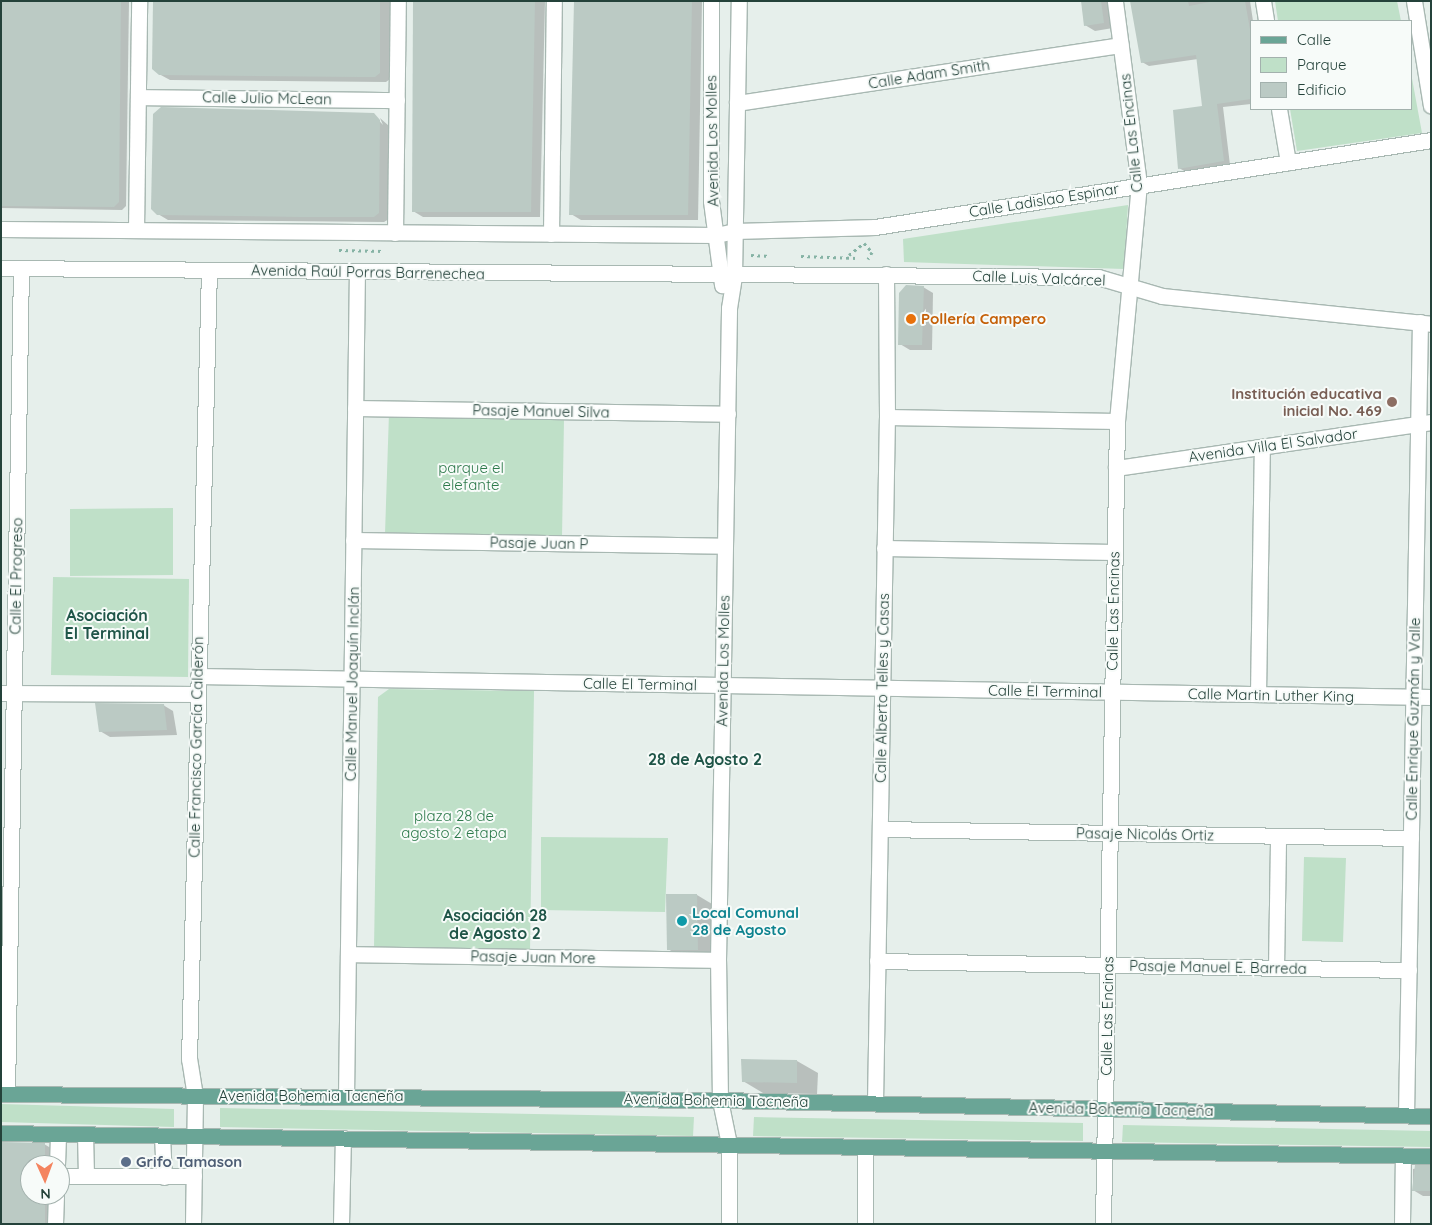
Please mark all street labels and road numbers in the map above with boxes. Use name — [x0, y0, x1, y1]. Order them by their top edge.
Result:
street label: Calle Adam Smith — [867, 56, 991, 92]
street label: Calle Las Encinas — [1116, 73, 1146, 193]
street label: Avenida Los Molles — [702, 75, 722, 207]
street label: Calle Julio McLean — [202, 88, 332, 108]
street label: Calle Ladislao Espinar — [968, 179, 1120, 221]
street label: Avenida Raúl Porras Barrenechea — [251, 261, 485, 283]
street label: Calle Luis Valcárcel — [972, 267, 1106, 289]
street label: Pasaje Manuel Silva — [472, 401, 610, 421]
street label: Avenida Villa El Salvador — [1187, 424, 1359, 466]
street label: Calle El Progreso — [6, 517, 26, 635]
street label: Pasaje Juan P — [489, 533, 589, 553]
street label: Calle Las Encinas — [1103, 551, 1123, 671]
street label: Calle Manuel Joaquín Inclán — [341, 587, 363, 781]
street label: Calle Alberto Telles y Casas — [871, 593, 893, 783]
street label: Avenida Los Molles — [713, 595, 733, 727]
street label: Calle Enrique Guzmán y Valle — [1402, 617, 1424, 821]
street label: Calle Francisco García Calderón — [185, 636, 207, 858]
street label: Calle El Terminal — [583, 674, 697, 694]
street label: Calle El Terminal — [988, 681, 1102, 701]
street label: Calle Martin Luther King — [1188, 685, 1354, 705]
street label: Pasaje Nicolás Ortiz — [1076, 824, 1214, 844]
street label: Pasaje Juan More — [470, 947, 596, 967]
street label: Calle Las Encinas — [1097, 956, 1117, 1076]
street label: Pasaje Manuel E. Barreda — [1129, 956, 1307, 978]
street label: Avenida Bohemia Tacneña — [219, 1087, 403, 1105]
street label: Avenida Bohemia Tacneña — [623, 1089, 809, 1111]
street label: Avenida Bohemia Tacneña — [1028, 1098, 1214, 1120]

